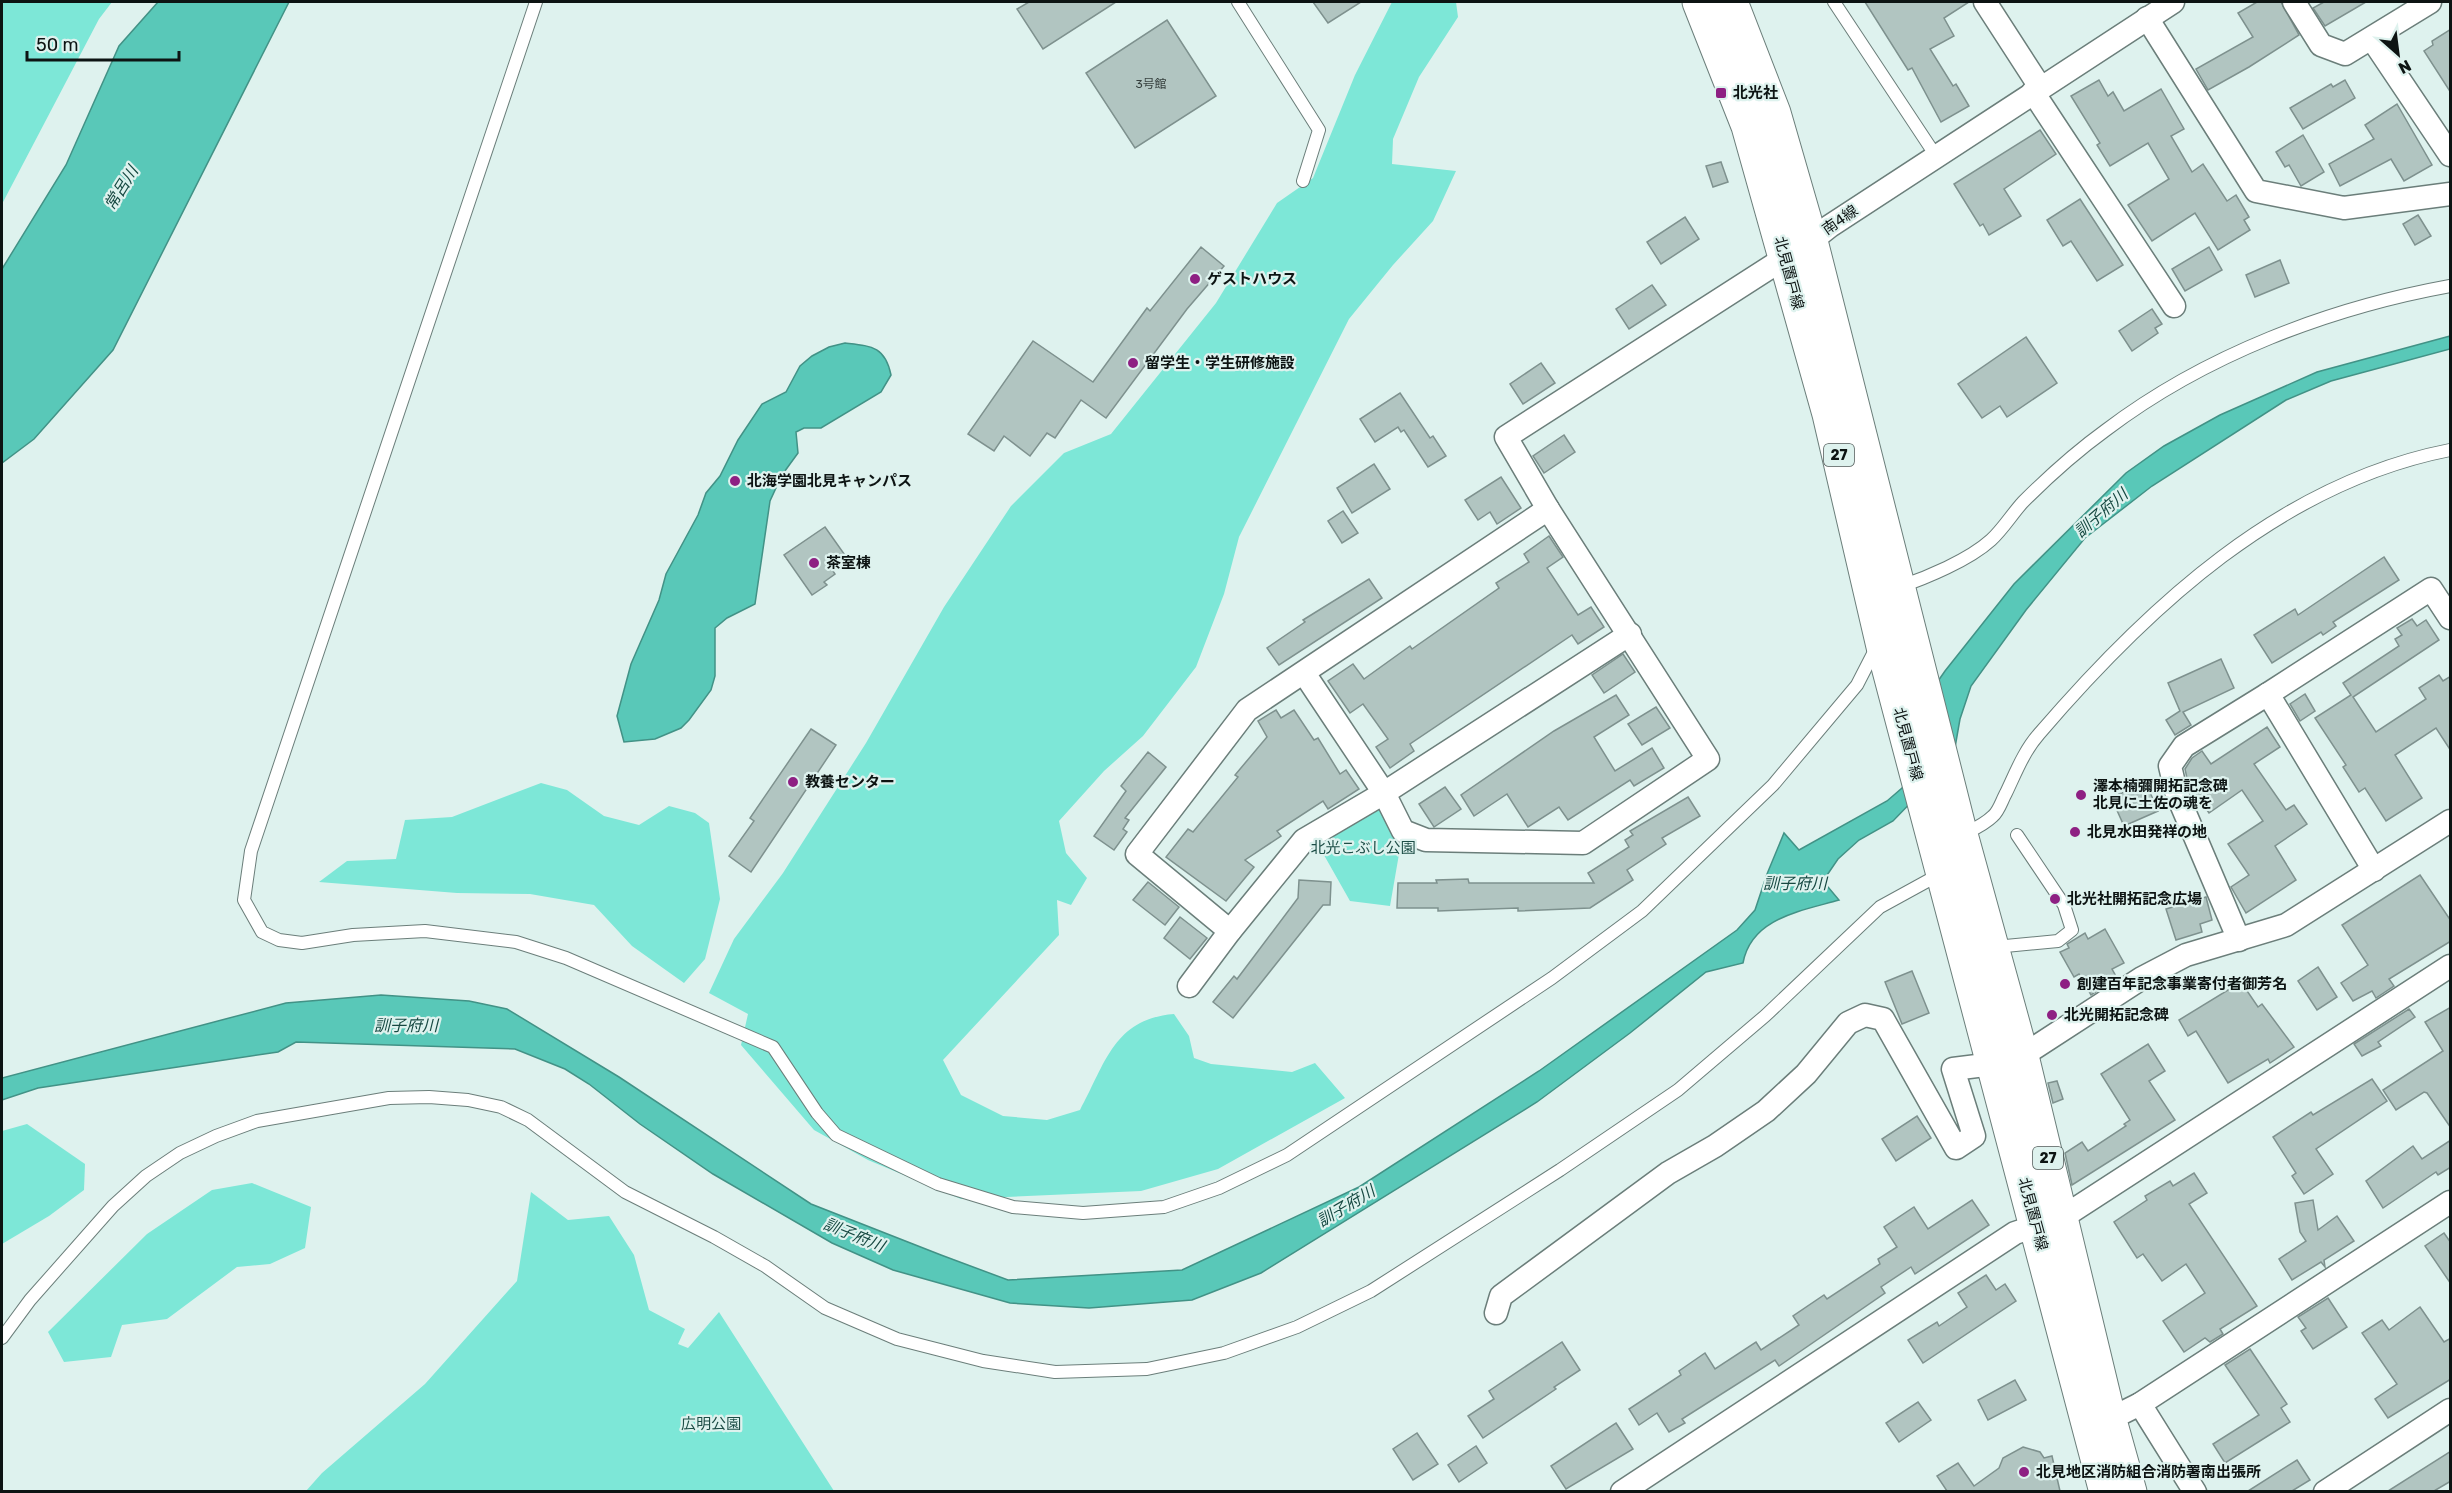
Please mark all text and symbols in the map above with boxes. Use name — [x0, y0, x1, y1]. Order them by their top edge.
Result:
scale bar — [27, 24, 178, 62]
north arrow — [2368, 24, 2428, 84]
text: 50 m — [36, 34, 79, 56]
text: N — [2395, 56, 2414, 78]
house number: 3号館 — [1135, 77, 1167, 91]
place label: 北光社 — [1733, 84, 1778, 102]
marker: 北光社 — [1714, 86, 1728, 100]
water label: 常呂川 — [100, 161, 143, 213]
street label: 南4線 — [1819, 201, 1861, 239]
street label: 北見置戸線 — [1771, 234, 1807, 312]
place label: ゲストハウス — [1207, 270, 1297, 288]
marker: ゲストハウス — [1188, 272, 1202, 286]
place label: 留学生・学生研修施設 — [1145, 354, 1295, 372]
marker: 留学生・学生研修施設 — [1126, 356, 1140, 370]
road number: 27 — [1824, 444, 1854, 466]
place label: 北海学園北見キャンパス — [747, 472, 912, 490]
marker: 北海学園北見キャンパス — [728, 474, 742, 488]
water label: 訓子府川 — [2071, 484, 2133, 541]
place label: 茶室棟 — [826, 554, 871, 572]
marker: 茶室棟 — [807, 556, 821, 570]
street label: 北見置戸線 — [1890, 705, 1926, 783]
place label: 教養センター — [805, 773, 895, 791]
marker: 教養センター — [786, 775, 800, 789]
place label: 澤本楠彌開拓記念碑 北見に土佐の魂を — [2093, 777, 2228, 812]
marker: 澤本楠彌開拓記念碑 北見に土佐の魂を — [2074, 788, 2088, 802]
place label: 北見水田発祥の地 — [2087, 823, 2207, 841]
marker: 北見水田発祥の地 — [2068, 825, 2082, 839]
park label: 北光こぶし公園 — [1310, 839, 1416, 857]
water label: 訓子府川 — [1763, 874, 1829, 893]
place label: 北光社開拓記念広場 — [2067, 890, 2202, 908]
marker: 北光社開拓記念広場 — [2048, 892, 2062, 906]
place label: 創建百年記念事業寄付者御芳名 — [2077, 975, 2287, 993]
marker: 創建百年記念事業寄付者御芳名 — [2058, 977, 2072, 991]
place label: 北光開拓記念碑 — [2064, 1006, 2169, 1024]
marker: 北光開拓記念碑 — [2045, 1008, 2059, 1022]
water label: 訓子府川 — [374, 1016, 440, 1035]
road number: 27 — [2033, 1147, 2063, 1169]
street label: 北見置戸線 — [2015, 1175, 2051, 1253]
water label: 訓子府川 — [1314, 1180, 1380, 1231]
water label: 訓子府川 — [821, 1214, 889, 1257]
park label: 広明公園 — [681, 1415, 741, 1433]
place label: 北見地区消防組合消防署南出張所 — [2036, 1463, 2261, 1481]
marker: 北見地区消防組合消防署南出張所 — [2017, 1465, 2031, 1479]

